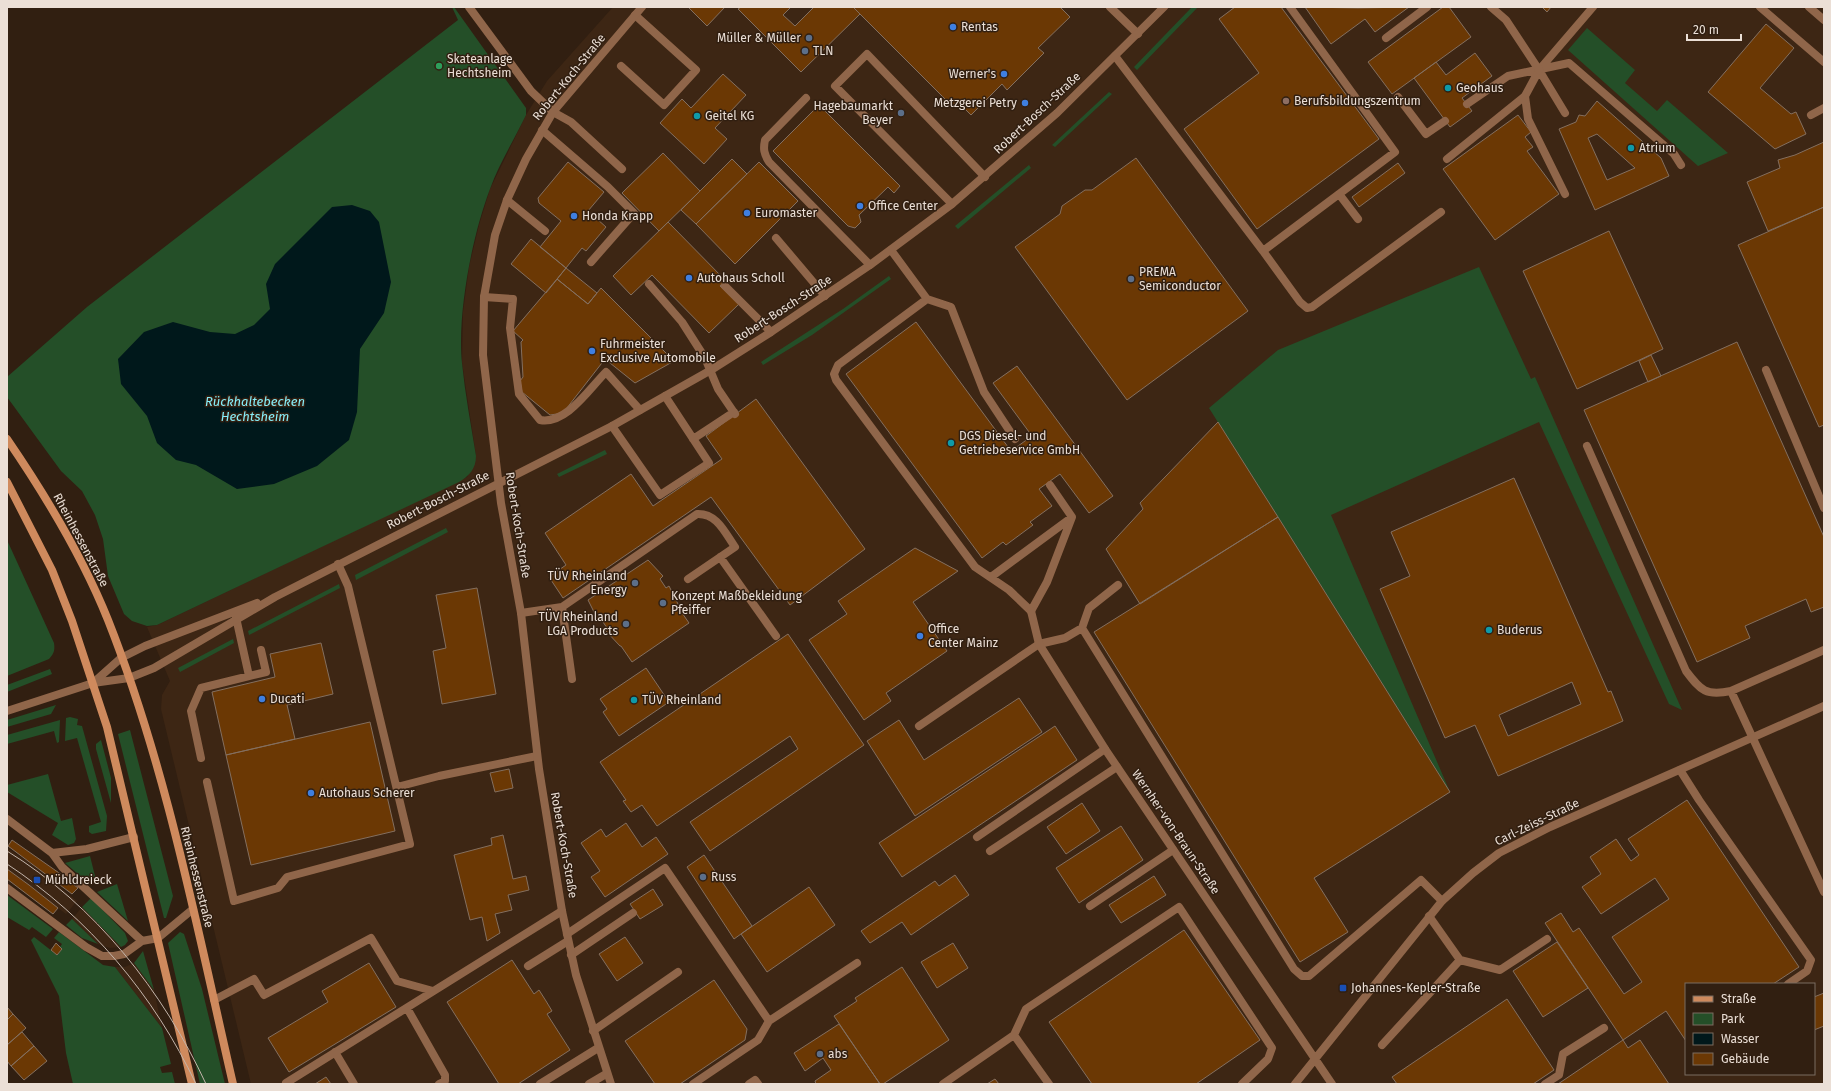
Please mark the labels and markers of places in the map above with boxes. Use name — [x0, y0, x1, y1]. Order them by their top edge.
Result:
place label: Rentas — [961, 20, 998, 34]
marker: Rentas — [948, 22, 958, 32]
place label: Müller & Müller — [717, 31, 801, 45]
marker: Müller & Müller — [804, 33, 814, 43]
place label: TLN — [813, 44, 833, 58]
marker: TLN — [800, 46, 810, 56]
place label: Skateanlage Hechtsheim — [447, 52, 513, 80]
marker: Skateanlage Hechtsheim — [434, 61, 444, 71]
place label: Werner's — [949, 67, 996, 81]
marker: Werner's — [999, 69, 1009, 79]
place label: Geohaus — [1456, 81, 1504, 95]
marker: Geohaus — [1443, 83, 1453, 93]
place label: Berufsbildungszentrum — [1294, 94, 1421, 108]
place label: Metzgerei Petry — [934, 96, 1017, 110]
marker: Berufsbildungszentrum — [1281, 96, 1291, 106]
marker: Metzgerei Petry — [1020, 98, 1030, 108]
place label: Hagebaumarkt Beyer — [813, 99, 894, 127]
marker: Hagebaumarkt Beyer — [896, 108, 906, 118]
place label: Geitel KG — [705, 109, 754, 123]
marker: Geitel KG — [692, 111, 702, 121]
place label: Atrium — [1639, 141, 1676, 155]
marker: Atrium — [1626, 143, 1636, 153]
place label: Office Center — [868, 199, 938, 213]
marker: Office Center — [855, 201, 865, 211]
place label: Euromaster — [755, 206, 817, 220]
marker: Euromaster — [742, 208, 752, 218]
place label: Honda Krapp — [582, 209, 653, 223]
marker: Honda Krapp — [569, 211, 579, 221]
place label: PREMA Semiconductor — [1139, 265, 1221, 293]
place label: Autohaus Scholl — [697, 271, 785, 285]
marker: Autohaus Scholl — [684, 273, 694, 283]
marker: PREMA Semiconductor — [1126, 274, 1136, 284]
place label: Fuhrmeister Exclusive Automobile — [600, 337, 716, 365]
marker: Fuhrmeister Exclusive Automobile — [587, 346, 597, 356]
place label: DGS Diesel- und Getriebeservice GmbH — [959, 429, 1080, 457]
marker: DGS Diesel- und Getriebeservice GmbH — [946, 438, 956, 448]
place label: TÜV Rheinland Energy — [548, 567, 627, 597]
marker: TÜV Rheinland Energy — [630, 578, 640, 588]
place label: Konzept Maßbekleidung Pfeiffer — [671, 589, 803, 617]
marker: Konzept Maßbekleidung Pfeiffer — [658, 598, 668, 608]
place label: TÜV Rheinland LGA Products — [539, 608, 618, 638]
marker: TÜV Rheinland LGA Products — [621, 619, 631, 629]
place label: Office Center Mainz — [928, 622, 998, 650]
place label: Buderus — [1497, 623, 1543, 637]
marker: Buderus — [1484, 625, 1494, 635]
marker: Office Center Mainz — [915, 631, 925, 641]
place label: TÜV Rheinland — [642, 691, 721, 707]
place label: Ducati — [270, 692, 305, 706]
marker: Ducati — [257, 694, 267, 704]
marker: TÜV Rheinland — [629, 695, 639, 705]
place label: Autohaus Scherer — [319, 786, 415, 800]
marker: Autohaus Scherer — [306, 788, 316, 798]
place label: Russ — [711, 870, 737, 884]
marker: Russ — [698, 872, 708, 882]
place label: Mühldreieck — [45, 873, 112, 887]
marker: Mühldreieck — [32, 875, 42, 885]
place label: Johannes-Kepler-Straße — [1351, 981, 1481, 995]
marker: Johannes-Kepler-Straße — [1338, 983, 1348, 993]
place label: abs — [828, 1047, 848, 1061]
marker: abs — [815, 1049, 825, 1059]

